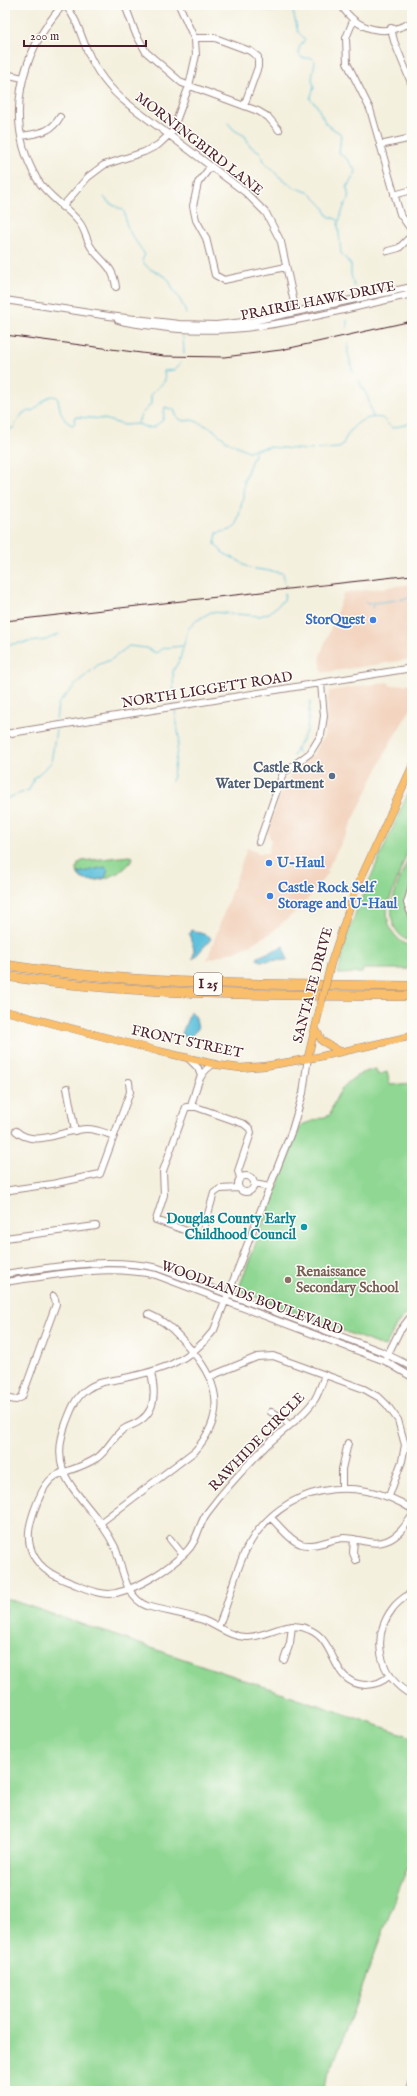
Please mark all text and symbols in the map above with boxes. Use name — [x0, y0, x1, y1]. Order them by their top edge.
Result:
scale bar — [24, 22, 146, 48]
text: 200 m — [30, 29, 59, 44]
street label: MORNINGBIRD LANE — [131, 88, 267, 200]
street label: PRAIRIE HAWK DRIVE — [239, 277, 397, 325]
place label: StorQuest — [306, 611, 365, 629]
marker: StorQuest — [368, 615, 378, 625]
street label: NORTH LIGGETT ROAD — [120, 668, 294, 712]
place label: Castle Rock Water Department — [214, 759, 324, 793]
marker: Castle Rock Water Department — [327, 771, 337, 781]
place label: U-Haul — [276, 854, 326, 872]
marker: U-Haul — [264, 858, 274, 868]
place label: Castle Rock Self Storage and U-Haul — [278, 879, 398, 913]
marker: Castle Rock Self Storage and U-Haul — [265, 891, 275, 901]
street label: SANTA FE DRIVE — [289, 925, 337, 1045]
road number: I 25 — [194, 973, 222, 995]
street label: FRONT STREET — [130, 1021, 245, 1063]
place label: Douglas County Early Childhood Council — [166, 1210, 297, 1244]
marker: Douglas County Early Childhood Council — [299, 1222, 309, 1232]
street label: WOODLANDS BOULEVARD — [159, 1257, 345, 1339]
place label: Renaissance Secondary School — [296, 1263, 400, 1297]
marker: Renaissance Secondary School — [283, 1275, 293, 1285]
street label: RAWHIDE CIRCLE — [205, 1389, 309, 1495]

